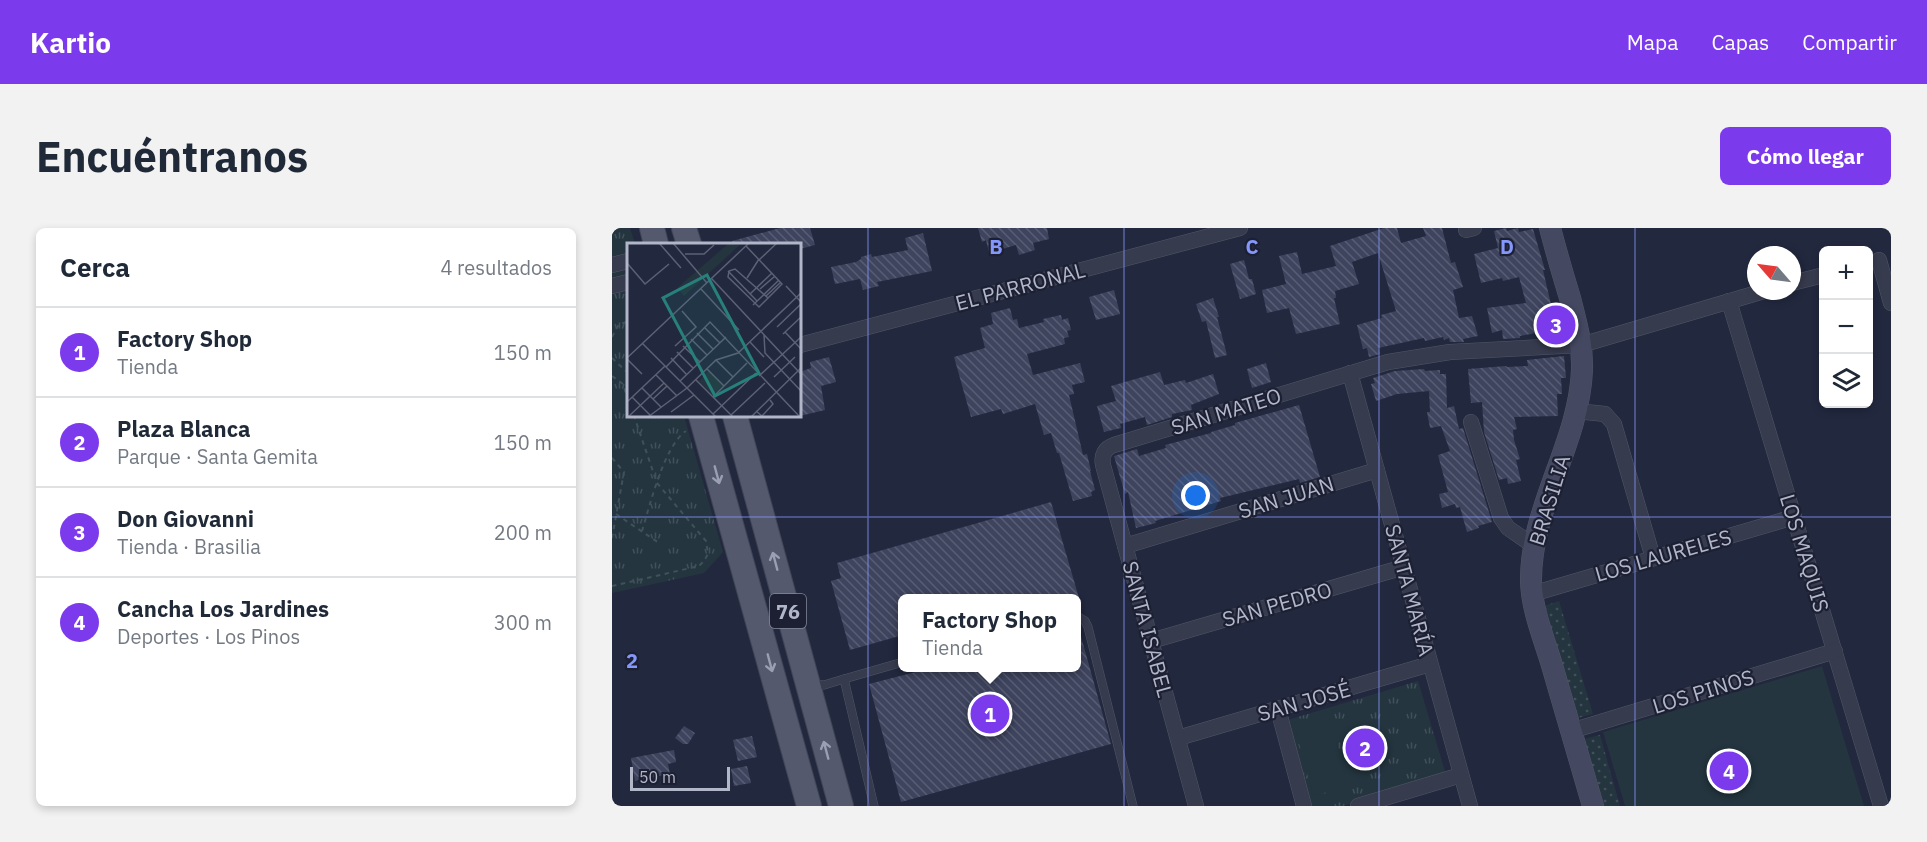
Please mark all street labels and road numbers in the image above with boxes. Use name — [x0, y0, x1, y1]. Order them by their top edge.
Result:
street label: EL PARRONAL — [952, 255, 1088, 317]
street label: SAN MATEO — [1168, 381, 1284, 441]
street label: BRASILIA — [1522, 451, 1576, 549]
street label: SAN JUAN — [1235, 469, 1337, 525]
street label: LOS MAQUIS — [1774, 491, 1836, 615]
street label: SANTA MARÍA — [1379, 521, 1441, 659]
street label: LOS LAURELES — [1591, 522, 1735, 588]
street label: SANTA ISABEL — [1116, 558, 1180, 700]
street label: SAN PEDRO — [1219, 575, 1335, 633]
road number: 76 — [770, 594, 806, 628]
street label: LOS PINOS — [1649, 662, 1757, 720]
street label: SAN JOSÉ — [1254, 674, 1354, 728]

